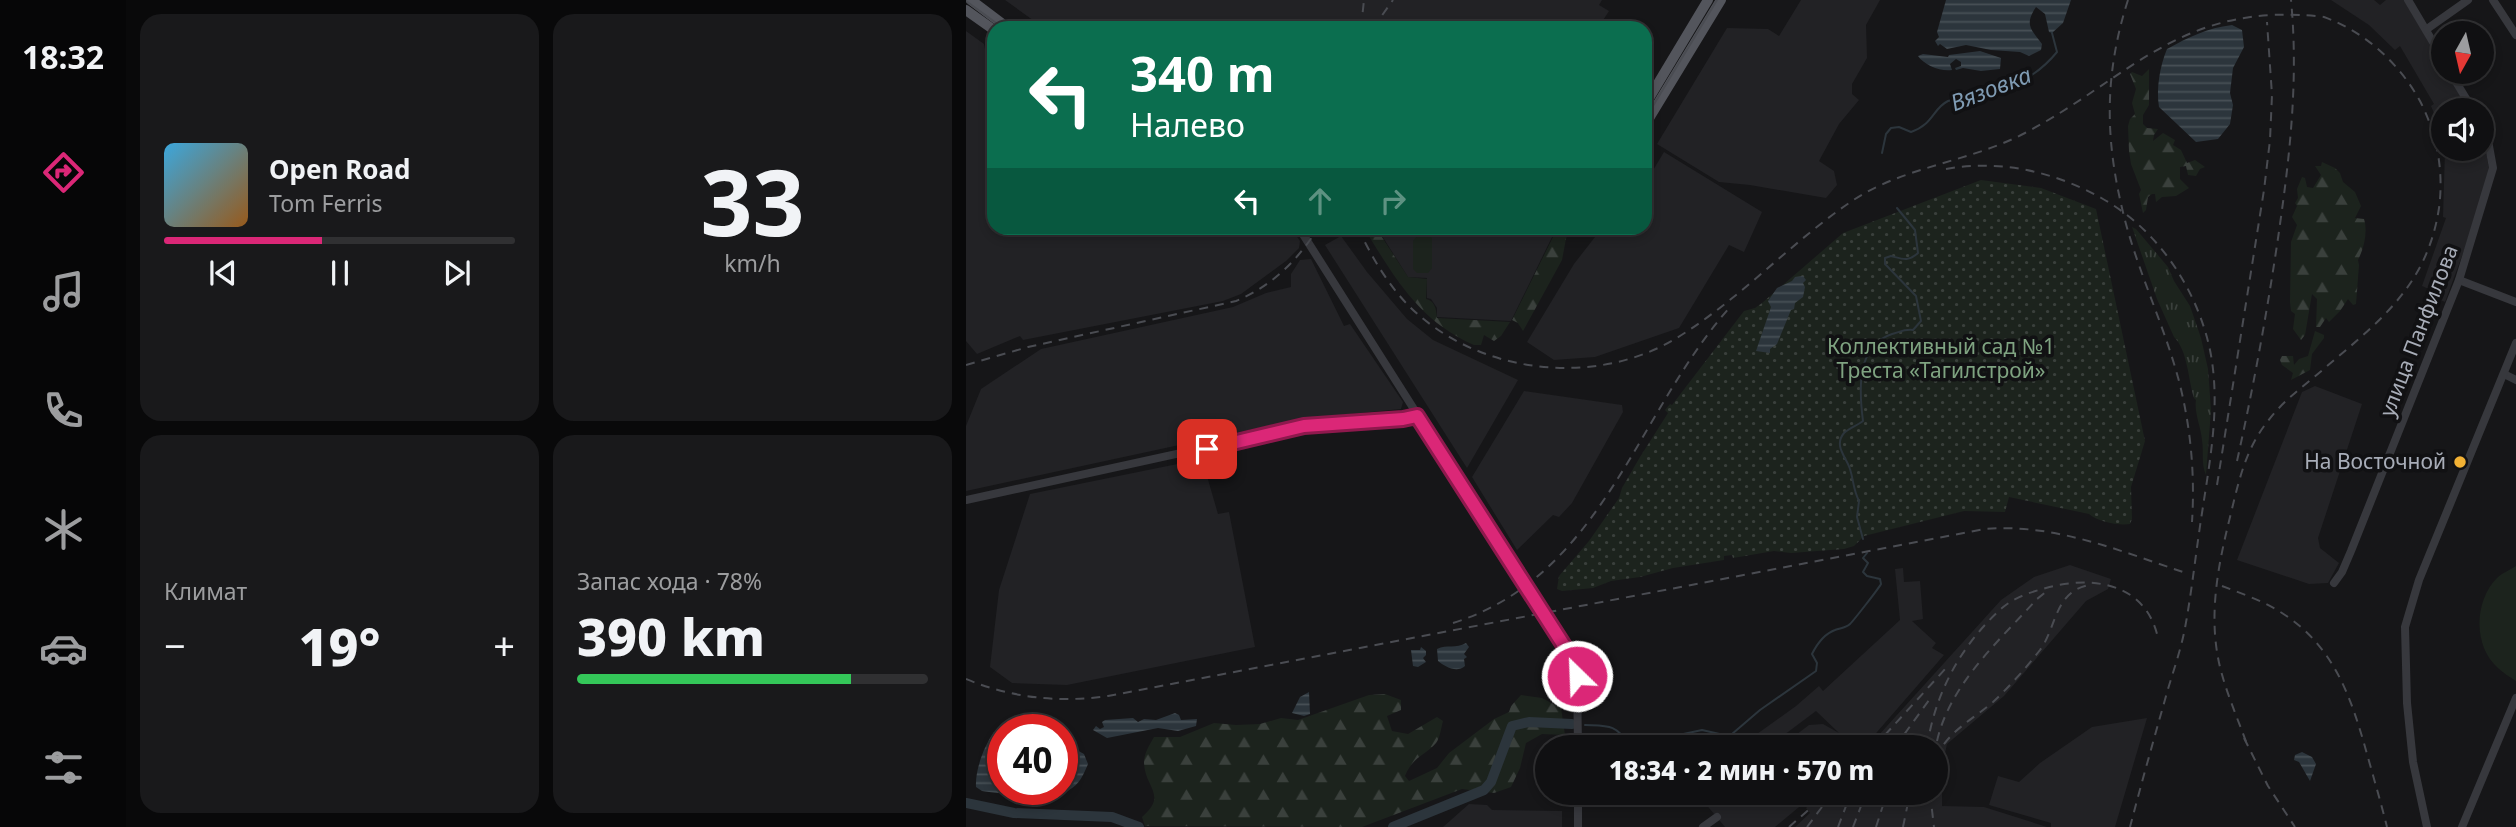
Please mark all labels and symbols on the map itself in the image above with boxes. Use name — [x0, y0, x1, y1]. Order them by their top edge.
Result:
north arrow — [2431, 21, 2494, 84]
water label: Вязовка — [1946, 58, 2036, 118]
street label: улица Панфилова — [2372, 241, 2464, 421]
park label: Коллективный сад №1 Треста «Тагилстрой» — [1827, 332, 2055, 384]
pin — [1177, 419, 1237, 479]
place label: На Восточной — [2304, 447, 2446, 475]
marker: На Восточной — [2452, 454, 2468, 470]
position arrow — [1540, 639, 1614, 713]
speed limit sign: 40 — [987, 714, 1078, 805]

